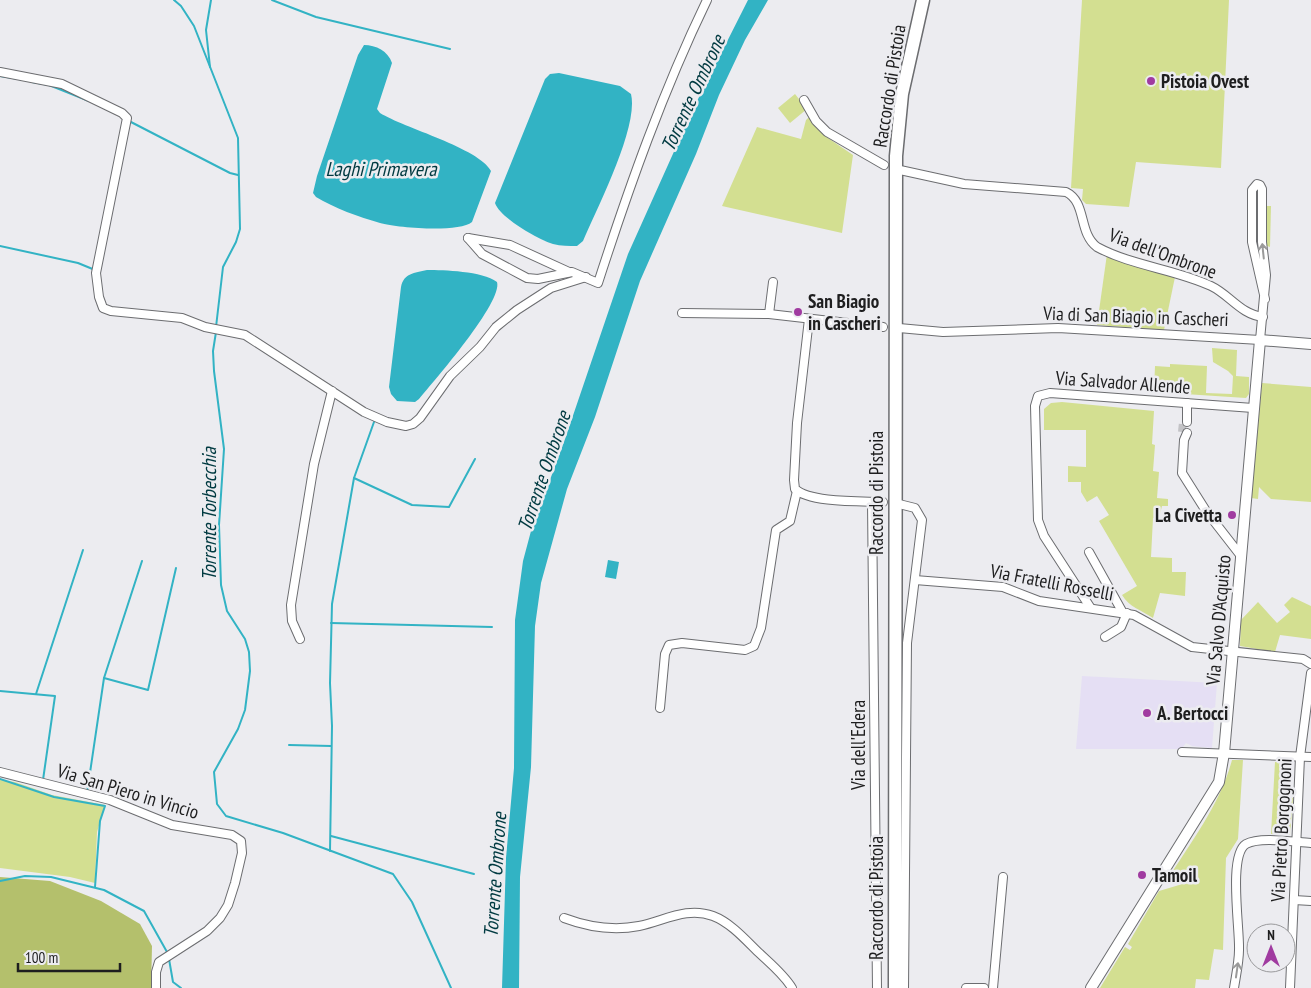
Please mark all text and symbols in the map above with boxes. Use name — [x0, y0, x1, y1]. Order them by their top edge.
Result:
street label: Raccordo di Pistoia — [867, 23, 911, 149]
water label: Torrente Ombrone — [655, 29, 732, 155]
place label: Pistoia Ovest — [1161, 69, 1249, 93]
marker: Pistoia Ovest — [1145, 75, 1157, 87]
water label: Laghi Primavera — [326, 156, 437, 182]
street label: Via dell'Ombrone — [1105, 222, 1220, 284]
one-way arrow — [1258, 243, 1268, 259]
place label: San Biagio in Cascheri — [808, 289, 881, 335]
street label: Via di San Biagio in Cascheri — [1042, 301, 1229, 331]
marker: San Biagio in Cascheri — [792, 306, 804, 318]
street label: Via Salvador Allende — [1054, 365, 1191, 399]
water label: Torrente Ombrone — [511, 406, 577, 534]
street label: Raccordo di Pistoia — [864, 431, 888, 555]
water label: Torrente Torbecchia — [196, 446, 222, 581]
place label: La Civetta — [1155, 503, 1222, 527]
marker: La Civetta — [1226, 509, 1238, 521]
street label: Via Salvo D'Acquisto — [1200, 554, 1236, 687]
street label: Via Fratelli Rosselli — [987, 558, 1116, 606]
street label: Via dell'Edera — [846, 700, 870, 791]
place label: A. Bertocci — [1156, 701, 1228, 725]
marker: A. Bertocci — [1141, 707, 1153, 719]
street label: Via San Piero in Vincio — [53, 758, 202, 824]
street label: Via Pietro Borgognoni — [1265, 758, 1297, 903]
water label: Torrente Ombrone — [478, 810, 512, 938]
street label: Raccordo di Pistoia — [864, 836, 888, 960]
place label: Tamoil — [1152, 863, 1198, 887]
marker: Tamoil — [1136, 869, 1148, 881]
north arrow — [1246, 923, 1296, 973]
text: N — [1267, 926, 1275, 944]
scale bar — [18, 940, 120, 972]
text: 100 m — [25, 948, 58, 967]
one-way arrow — [1232, 963, 1242, 979]

